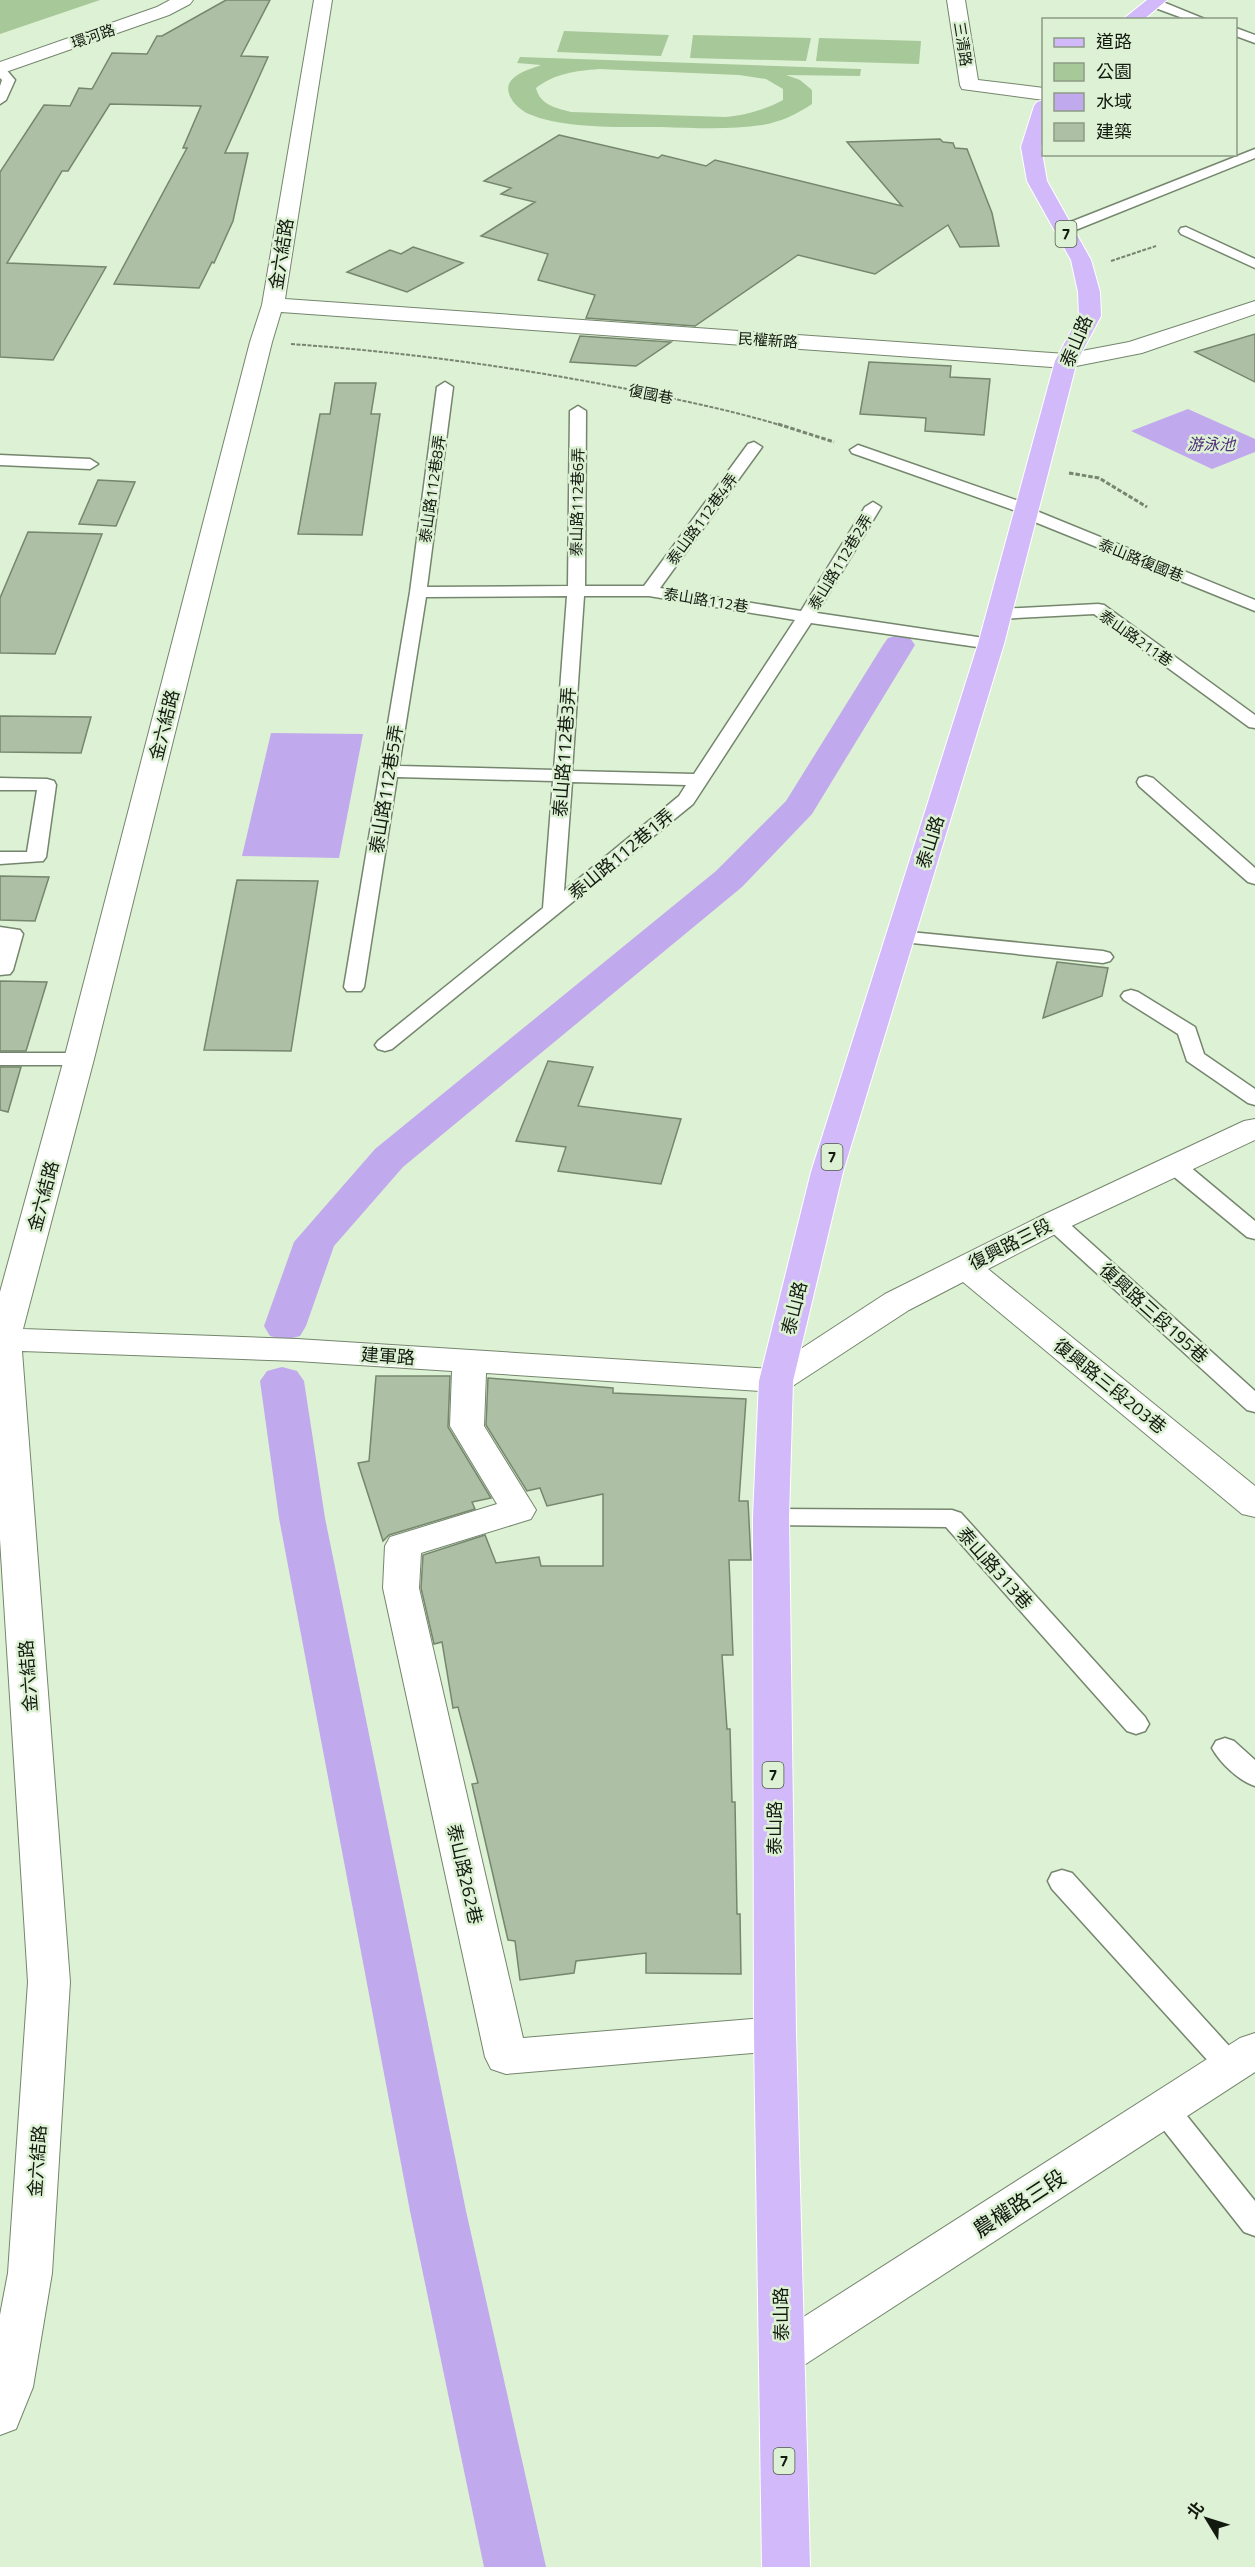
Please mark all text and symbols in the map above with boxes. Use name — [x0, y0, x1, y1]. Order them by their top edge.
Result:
street label: 環河路 — [68, 18, 118, 54]
legend — [1042, 18, 1237, 156]
street label: 三清路 — [948, 20, 978, 68]
text: 道路 — [1096, 28, 1132, 55]
text: 公園 — [1096, 58, 1132, 85]
text: 水域 — [1096, 88, 1132, 115]
text: 建築 — [1096, 118, 1132, 145]
street label: 金六結路 — [262, 216, 300, 292]
road number: 7 — [1056, 221, 1076, 247]
street label: 泰山路 — [1053, 311, 1099, 371]
street label: 民權新路 — [737, 326, 799, 354]
street label: 復國巷 — [627, 378, 675, 410]
water label: 游泳池 — [1187, 432, 1237, 456]
street label: 泰山路112巷8弄 — [413, 434, 451, 544]
street label: 泰山路112巷6弄 — [565, 448, 589, 556]
street label: 泰山路112巷4弄 — [661, 468, 743, 570]
street label: 泰山路112巷2弄 — [802, 510, 878, 614]
street label: 泰山路復國巷 — [1095, 532, 1187, 588]
street label: 泰山路112巷 — [662, 582, 750, 618]
street label: 泰山路211巷 — [1095, 604, 1177, 672]
street label: 泰山路112巷3弄 — [546, 686, 582, 818]
street label: 金六結路 — [142, 687, 186, 763]
street label: 泰山路112巷5弄 — [362, 723, 410, 855]
street label: 泰山路112巷1弄 — [562, 802, 680, 906]
street label: 泰山路 — [909, 812, 951, 872]
road number: 7 — [822, 1144, 842, 1170]
street label: 金六結路 — [21, 1158, 65, 1234]
street label: 復興路三段 — [964, 1212, 1056, 1276]
street label: 復興路三段195巷 — [1094, 1257, 1214, 1369]
street label: 泰山路 — [774, 1279, 814, 1337]
street label: 復興路三段203巷 — [1048, 1332, 1172, 1440]
street label: 建軍路 — [360, 1341, 416, 1371]
street label: 泰山路313巷 — [951, 1521, 1039, 1615]
street label: 金六結路 — [12, 1639, 44, 1713]
road number: 7 — [762, 1762, 784, 1788]
street label: 泰山路 — [761, 1801, 788, 1855]
street label: 泰山路262巷 — [440, 1821, 490, 1927]
street label: 金六結路 — [21, 2124, 53, 2198]
street label: 農權路三段 — [966, 2161, 1072, 2245]
street label: 泰山路 — [767, 2287, 795, 2341]
road number: 7 — [774, 2448, 794, 2474]
north arrow — [1177, 2489, 1237, 2549]
text: 北 — [1181, 2496, 1210, 2523]

